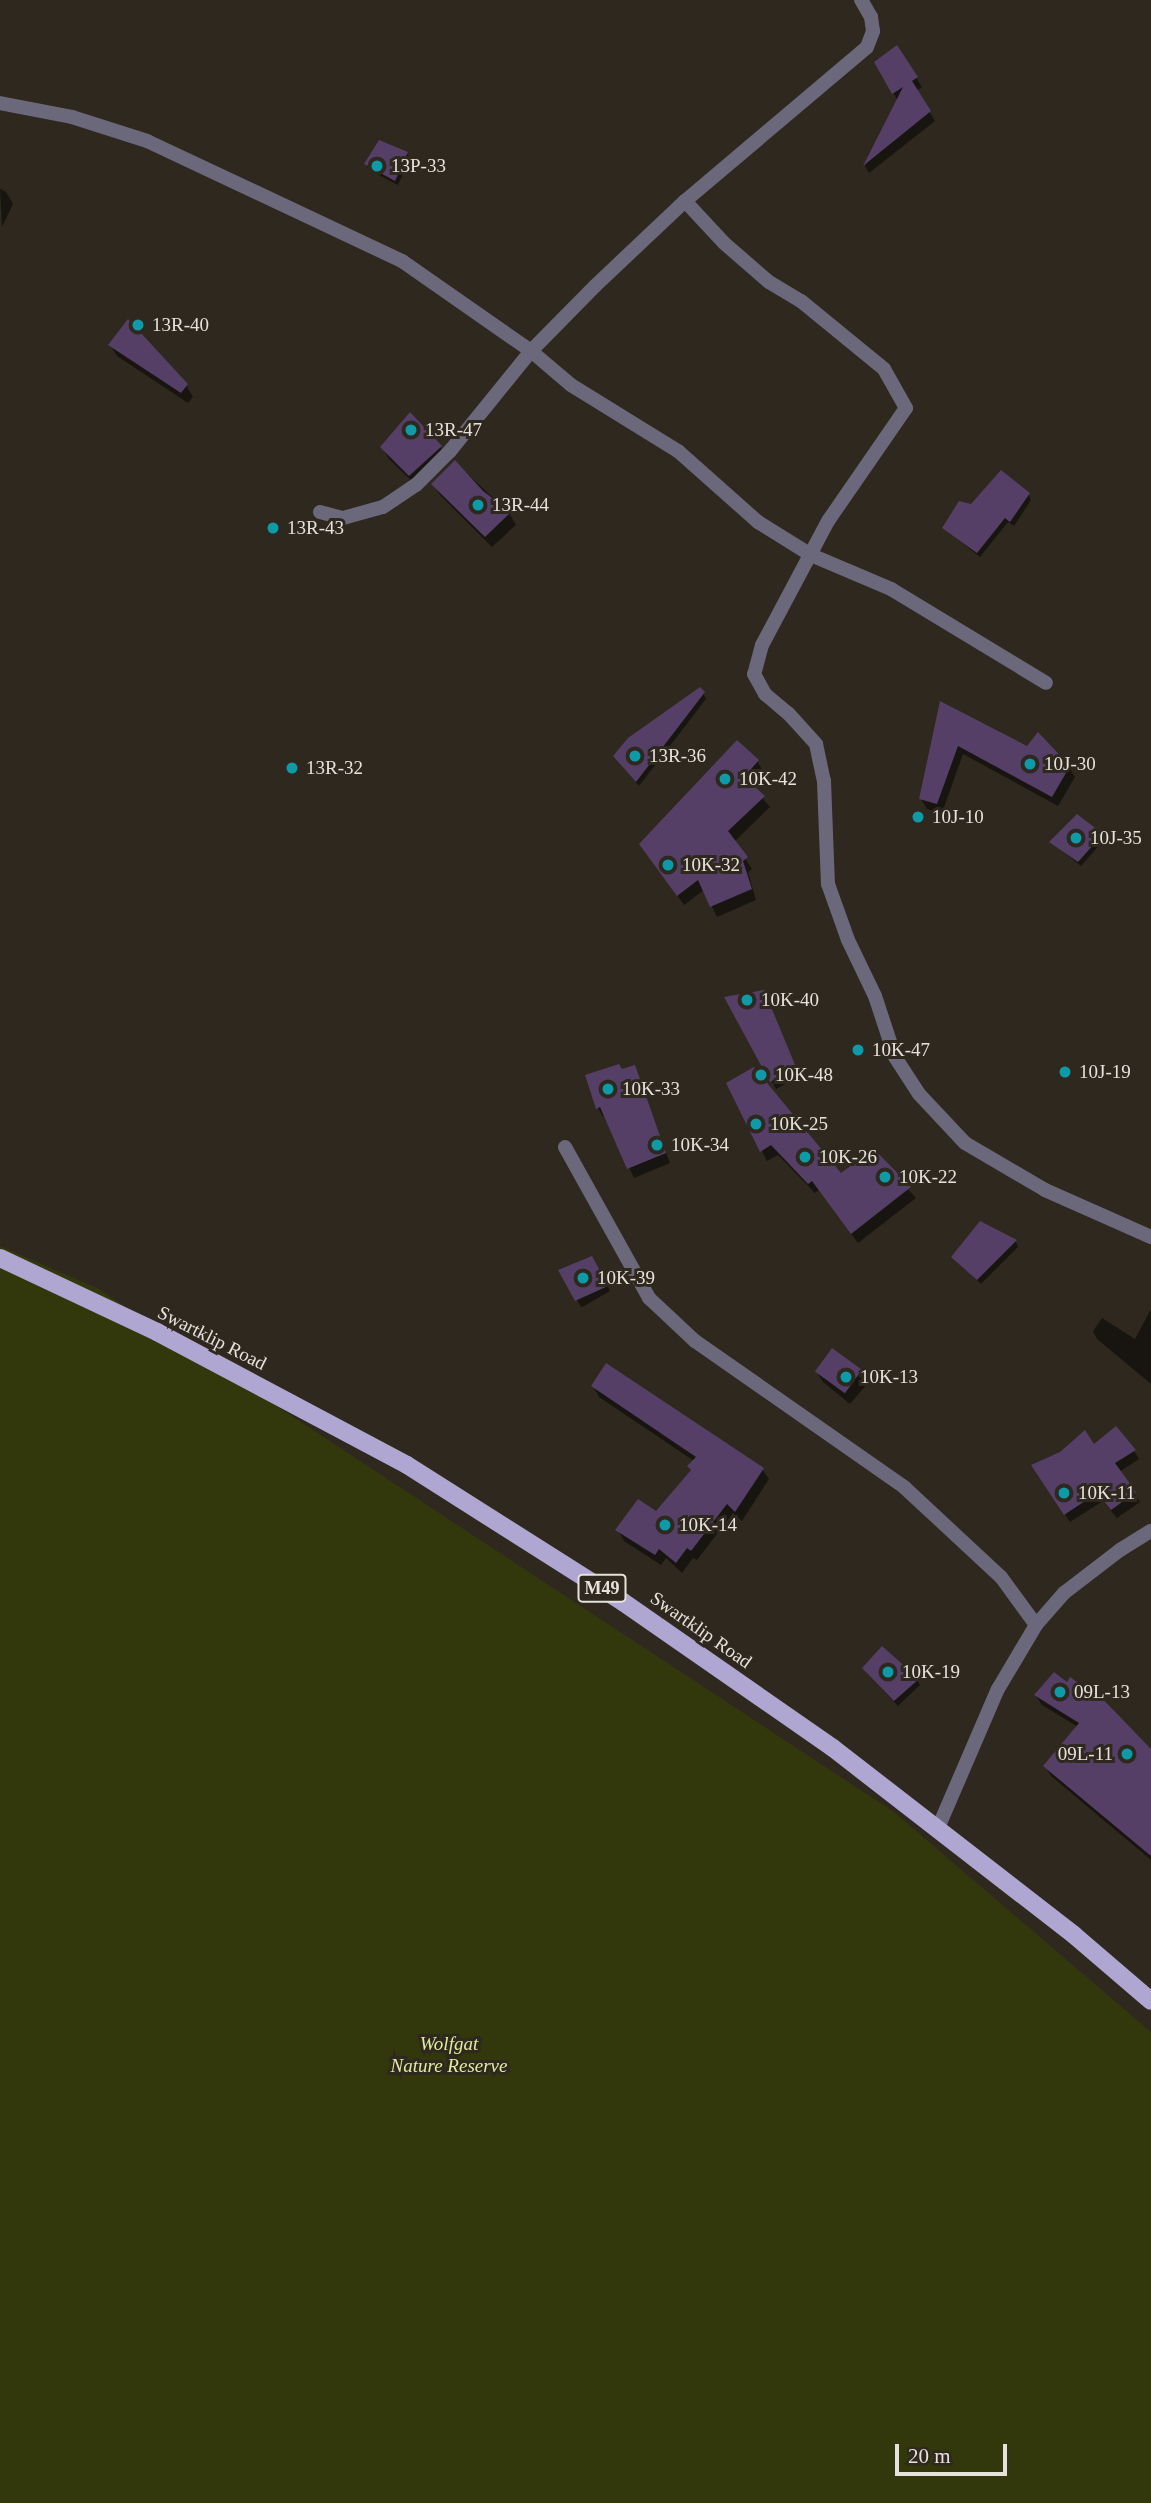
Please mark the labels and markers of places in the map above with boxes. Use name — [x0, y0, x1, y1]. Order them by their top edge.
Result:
place label: 13P-33 — [391, 155, 446, 177]
marker: 13P-33 — [369, 158, 385, 174]
place label: 13R-40 — [152, 314, 209, 336]
marker: 13R-40 — [130, 317, 146, 333]
place label: 13R-47 — [425, 419, 482, 441]
marker: 13R-47 — [403, 422, 419, 438]
place label: 13R-44 — [492, 494, 549, 516]
marker: 13R-44 — [470, 497, 486, 513]
place label: 13R-43 — [287, 517, 344, 539]
marker: 13R-43 — [265, 520, 281, 536]
place label: 13R-36 — [649, 745, 706, 767]
marker: 13R-36 — [627, 748, 643, 764]
place label: 10J-30 — [1044, 753, 1096, 775]
marker: 10J-30 — [1022, 756, 1038, 772]
place label: 13R-32 — [306, 757, 363, 779]
marker: 13R-32 — [284, 760, 300, 776]
place label: 10K-42 — [739, 768, 797, 790]
marker: 10K-42 — [717, 771, 733, 787]
place label: 10J-10 — [932, 806, 984, 828]
marker: 10J-10 — [910, 809, 926, 825]
place label: 10J-35 — [1090, 827, 1142, 849]
marker: 10J-35 — [1068, 830, 1084, 846]
place label: 10K-32 — [682, 854, 740, 876]
marker: 10K-32 — [660, 857, 676, 873]
place label: 10K-40 — [761, 989, 819, 1011]
marker: 10K-40 — [739, 992, 755, 1008]
place label: 10K-47 — [872, 1039, 930, 1061]
marker: 10K-47 — [850, 1042, 866, 1058]
place label: 10J-19 — [1079, 1061, 1131, 1083]
place label: 10K-48 — [775, 1064, 833, 1086]
marker: 10J-19 — [1057, 1064, 1073, 1080]
marker: 10K-48 — [753, 1067, 769, 1083]
place label: 10K-33 — [622, 1078, 680, 1100]
marker: 10K-33 — [600, 1081, 616, 1097]
place label: 10K-25 — [770, 1113, 828, 1135]
marker: 10K-25 — [748, 1116, 764, 1132]
place label: 10K-34 — [671, 1134, 729, 1156]
marker: 10K-34 — [649, 1137, 665, 1153]
place label: 10K-26 — [819, 1146, 877, 1168]
marker: 10K-26 — [797, 1149, 813, 1165]
place label: 10K-22 — [899, 1166, 957, 1188]
marker: 10K-22 — [877, 1169, 893, 1185]
place label: 10K-39 — [597, 1267, 655, 1289]
marker: 10K-39 — [575, 1270, 591, 1286]
place label: 10K-13 — [860, 1366, 918, 1388]
marker: 10K-13 — [838, 1369, 854, 1385]
place label: 10K-11 — [1078, 1482, 1135, 1504]
marker: 10K-11 — [1056, 1485, 1072, 1501]
place label: 10K-14 — [679, 1514, 737, 1536]
marker: 10K-14 — [657, 1517, 673, 1533]
place label: 10K-19 — [902, 1661, 960, 1683]
marker: 10K-19 — [880, 1664, 896, 1680]
place label: 09L-13 — [1074, 1681, 1130, 1703]
marker: 09L-13 — [1052, 1684, 1068, 1700]
place label: 09L-11 — [1058, 1743, 1113, 1765]
marker: 09L-11 — [1119, 1746, 1135, 1762]

